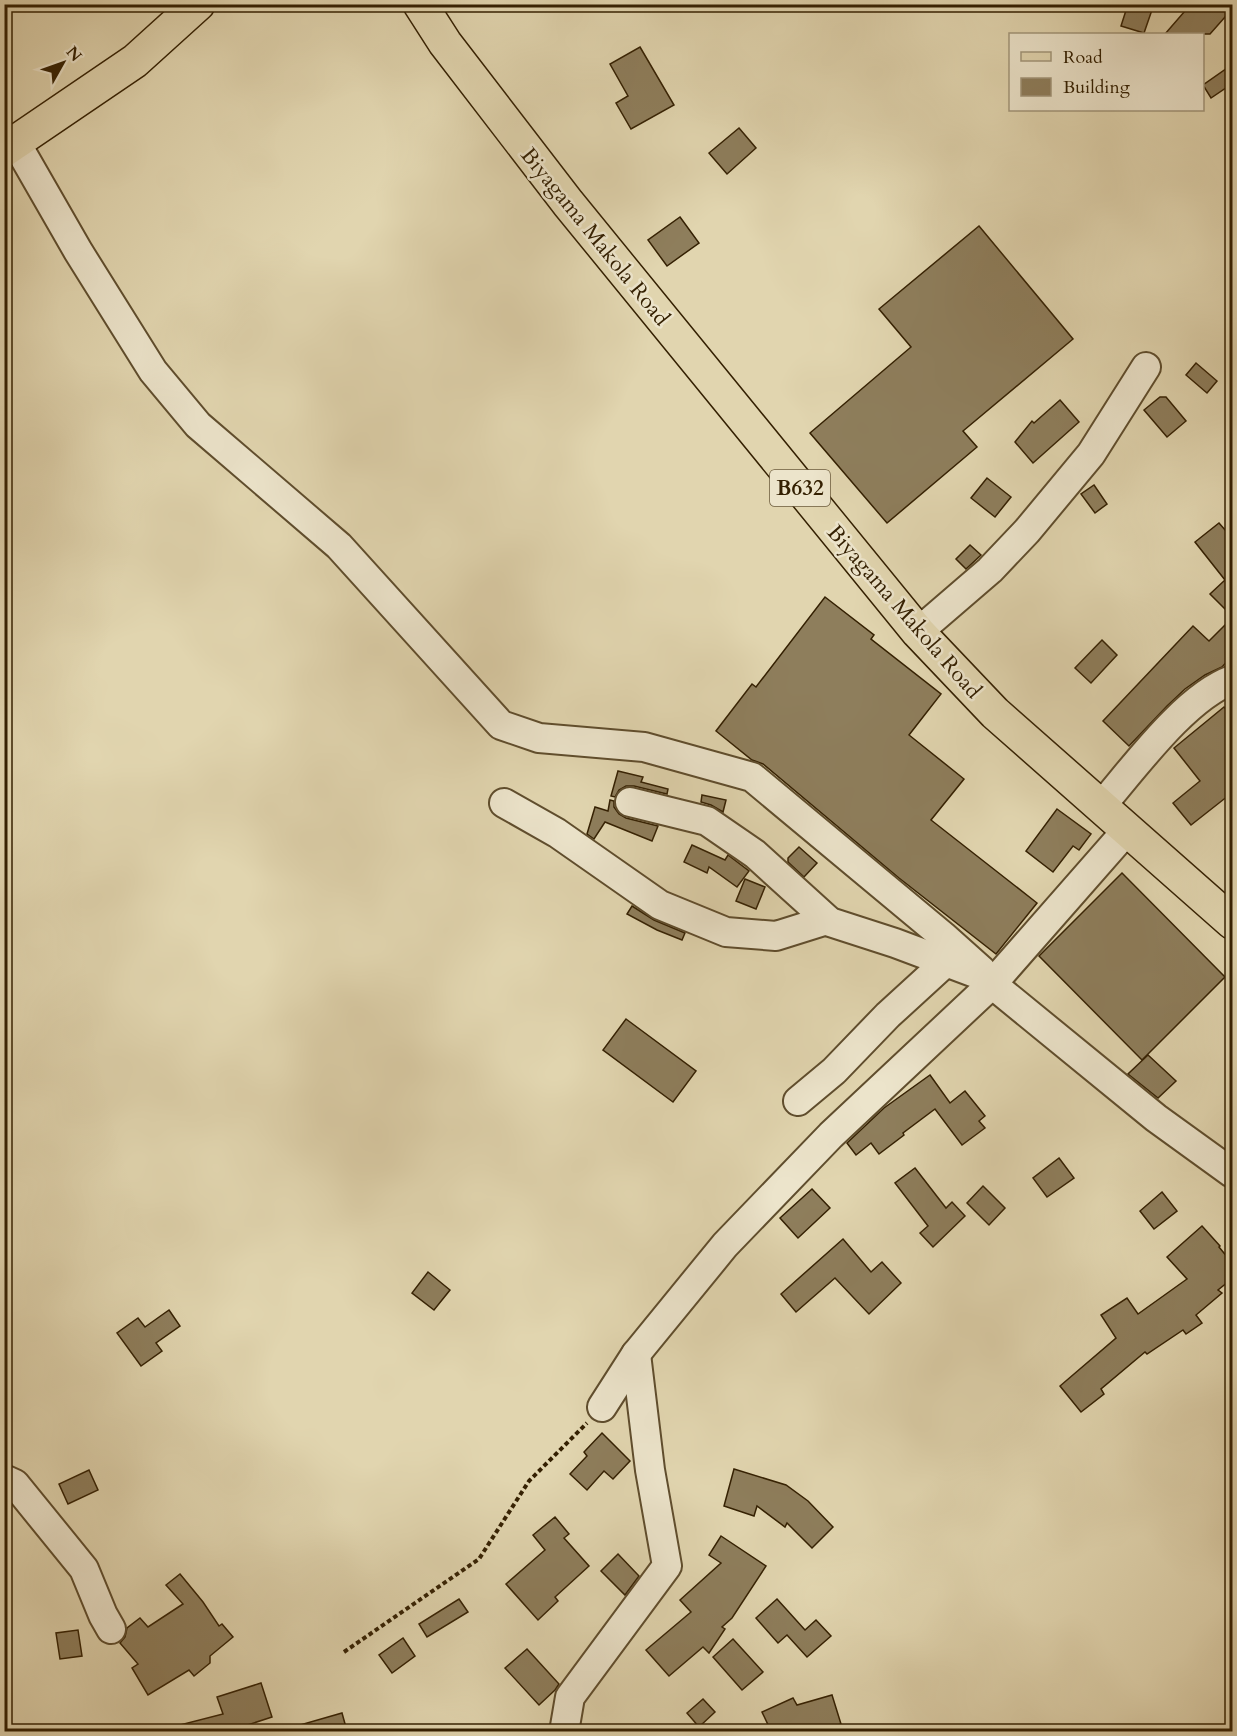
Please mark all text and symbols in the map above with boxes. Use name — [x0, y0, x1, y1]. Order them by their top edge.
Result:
north arrow — [33, 33, 93, 93]
legend — [1009, 33, 1204, 111]
text: N — [61, 42, 87, 66]
text: Road — [1063, 45, 1103, 70]
text: Building — [1063, 75, 1131, 100]
street label: Biyagama Makola Road — [514, 141, 677, 332]
road number: B632 — [770, 470, 830, 506]
street label: Biyagama Makola Road — [820, 518, 988, 705]

